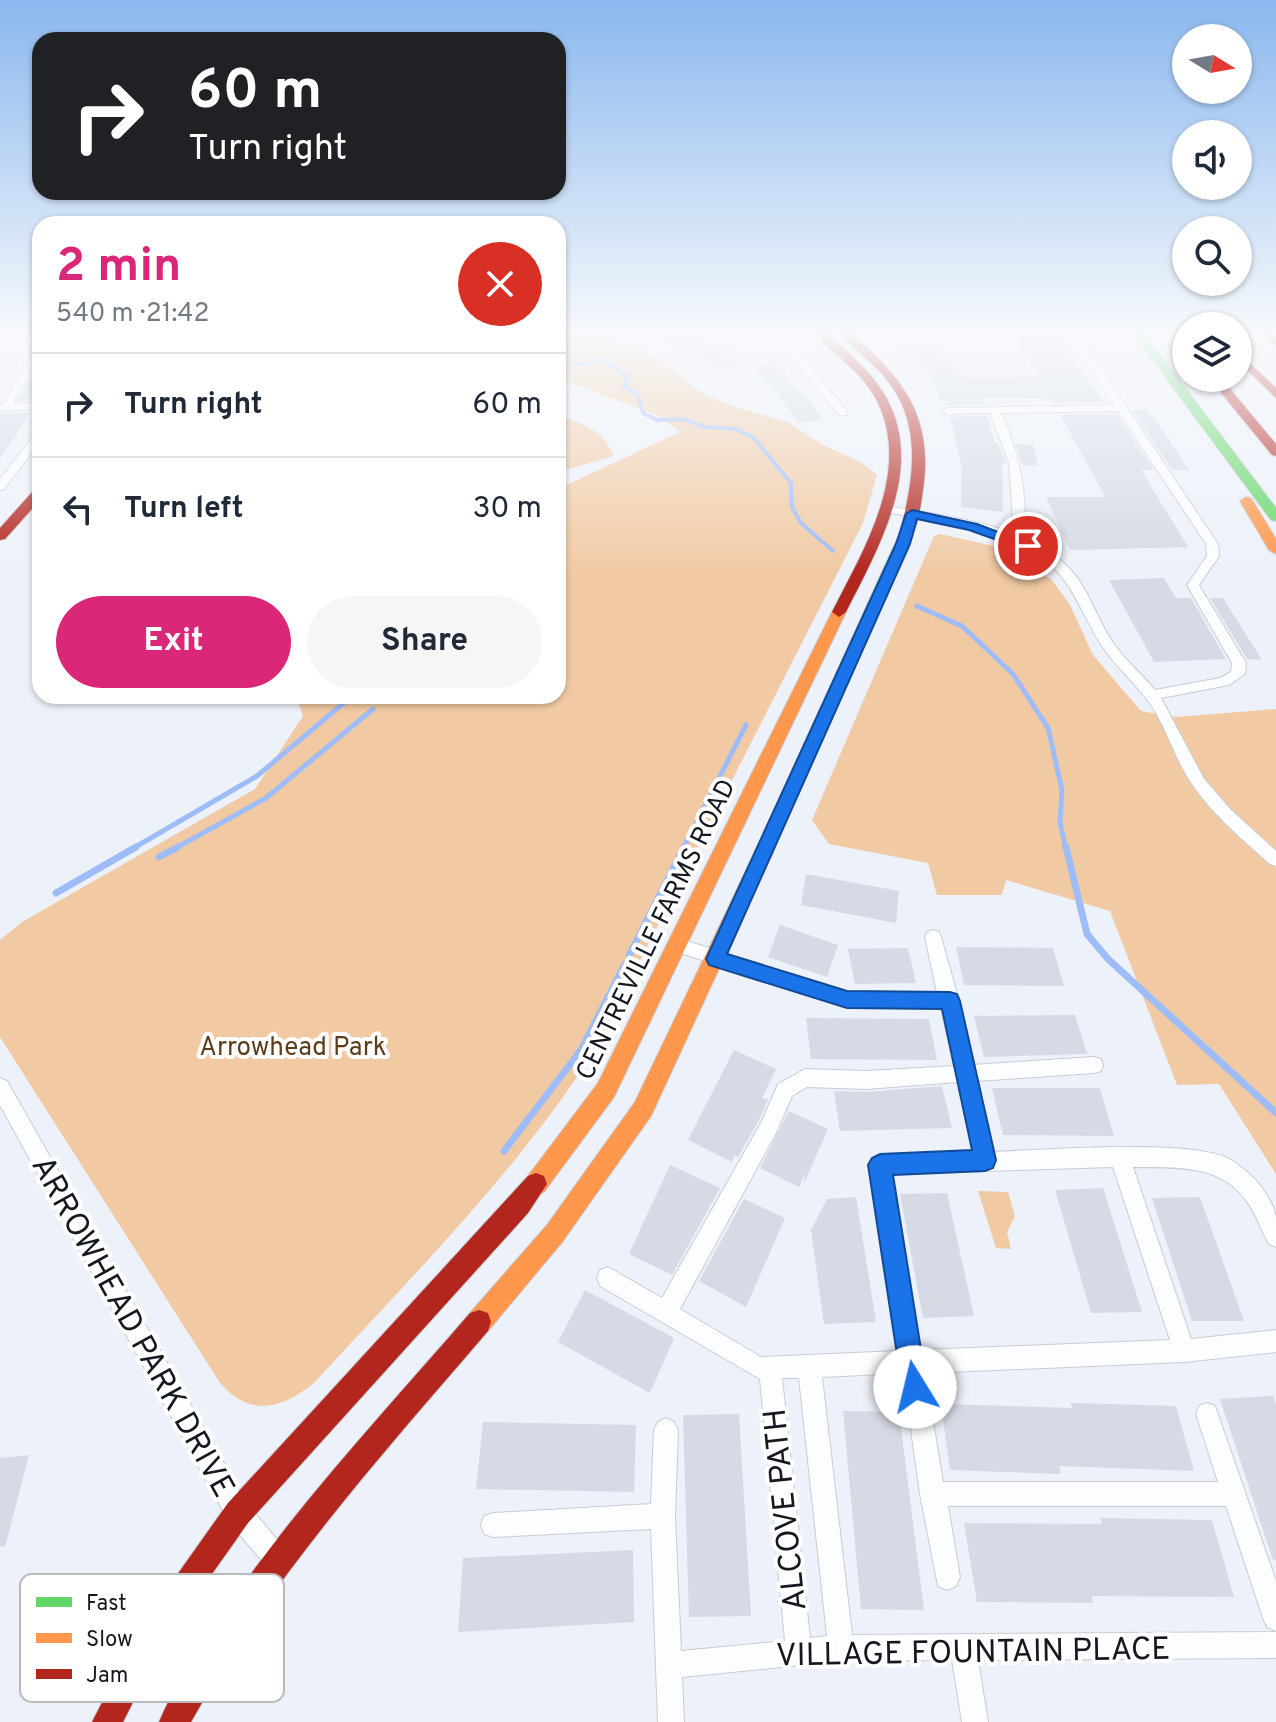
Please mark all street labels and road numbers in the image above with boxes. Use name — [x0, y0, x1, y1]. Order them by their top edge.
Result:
street label: CENTREVILLE FARMS ROAD — [570, 774, 745, 1086]
street label: ARROWHEAD PARK DRIVE — [21, 1150, 242, 1505]
street label: ALCOVE PATH — [756, 1407, 817, 1613]
street label: VILLAGE FOUNTAIN PLACE — [775, 1631, 1171, 1677]

